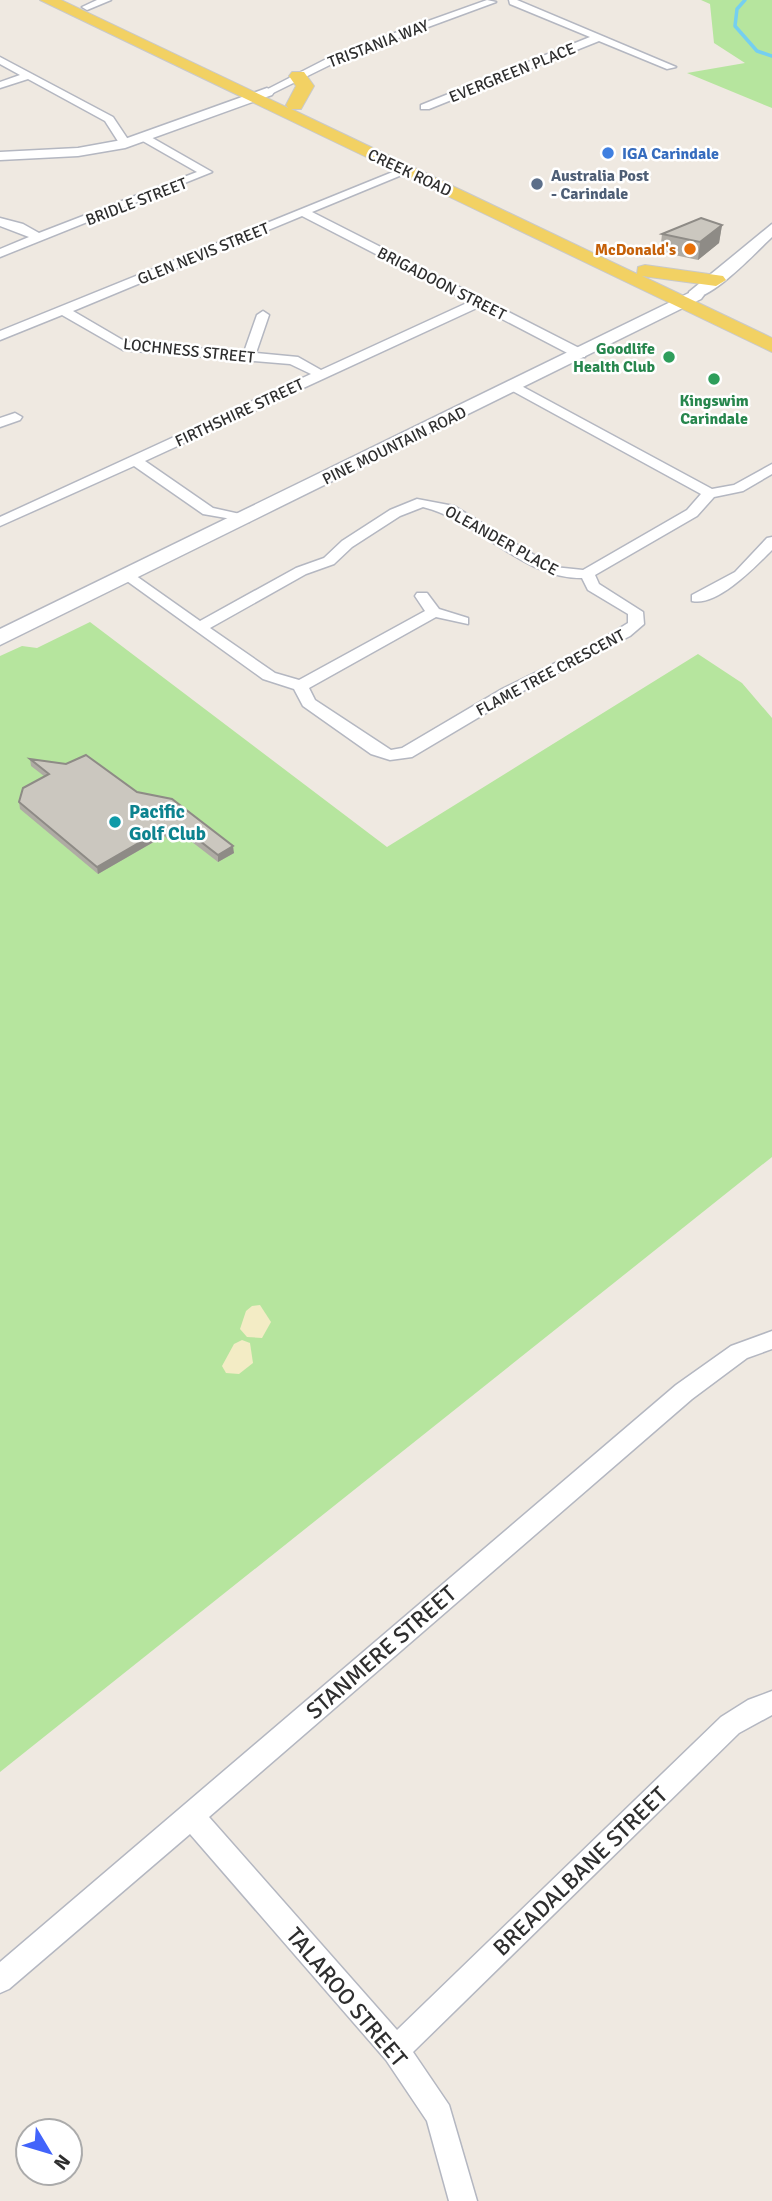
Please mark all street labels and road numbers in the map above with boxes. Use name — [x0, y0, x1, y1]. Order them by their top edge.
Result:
street label: TRISTANIA WAY — [325, 16, 432, 72]
street label: EVERGREEN PLACE — [446, 38, 579, 107]
street label: CREEK ROAD — [364, 145, 455, 201]
street label: BRIDLE STREET — [83, 173, 190, 230]
street label: GLEN NEVIS STREET — [135, 218, 272, 289]
street label: BRIGADOON STREET — [374, 243, 509, 325]
street label: LOCHNESS STREET — [122, 334, 256, 368]
street label: FIRTHSHIRE STREET — [172, 374, 307, 451]
street label: PINE MOUNTAIN ROAD — [319, 402, 470, 489]
street label: OLEANDER PLACE — [441, 501, 562, 580]
street label: FLAME TREE CRESCENT — [473, 625, 628, 721]
street label: STANMERE STREET — [300, 1579, 463, 1726]
street label: BREADALBANE STREET — [487, 1780, 674, 1962]
street label: TALAROO STREET — [280, 1922, 414, 2074]

